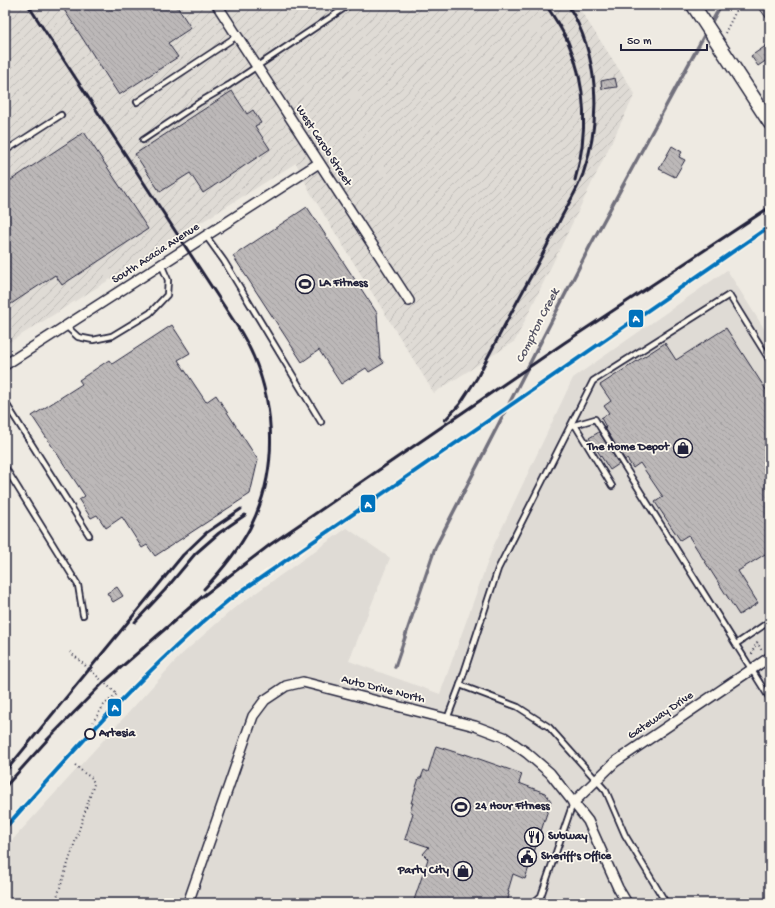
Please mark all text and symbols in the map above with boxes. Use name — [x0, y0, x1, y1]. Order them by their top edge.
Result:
scale bar — [621, 26, 707, 52]
text: 50 m — [627, 35, 652, 49]
street label: West Carob Street — [292, 103, 355, 190]
street label: South Acacia Avenue — [110, 220, 203, 288]
sports icon: LA Fitness — [294, 273, 316, 295]
place label: LA Fitness — [319, 277, 368, 291]
water label: Compton Creek — [513, 285, 564, 366]
line badge: A — [628, 309, 644, 328]
text: A — [632, 314, 641, 326]
shop icon: The Home Depot — [672, 437, 694, 459]
place label: The Home Depot — [586, 441, 670, 455]
line badge: A — [360, 494, 376, 513]
text: A — [364, 500, 373, 512]
street label: Auto Drive North — [340, 673, 427, 707]
street label: Gateway Drive — [625, 688, 697, 743]
line badge: A — [107, 698, 122, 717]
text: A — [111, 703, 120, 715]
place label: Artesia — [98, 727, 136, 741]
marker: Artesia — [84, 728, 96, 740]
sports icon: 24 Hour Fitness — [450, 796, 472, 818]
place label: 24 Hour Fitness — [475, 800, 550, 814]
restaurant icon: Subway — [523, 826, 545, 848]
place label: Subway — [548, 830, 587, 844]
public building icon: Sheriff's Office — [516, 846, 538, 868]
place label: Sheriff's Office — [541, 850, 612, 864]
shop icon: Party City — [452, 860, 474, 882]
place label: Party City — [397, 864, 449, 878]

